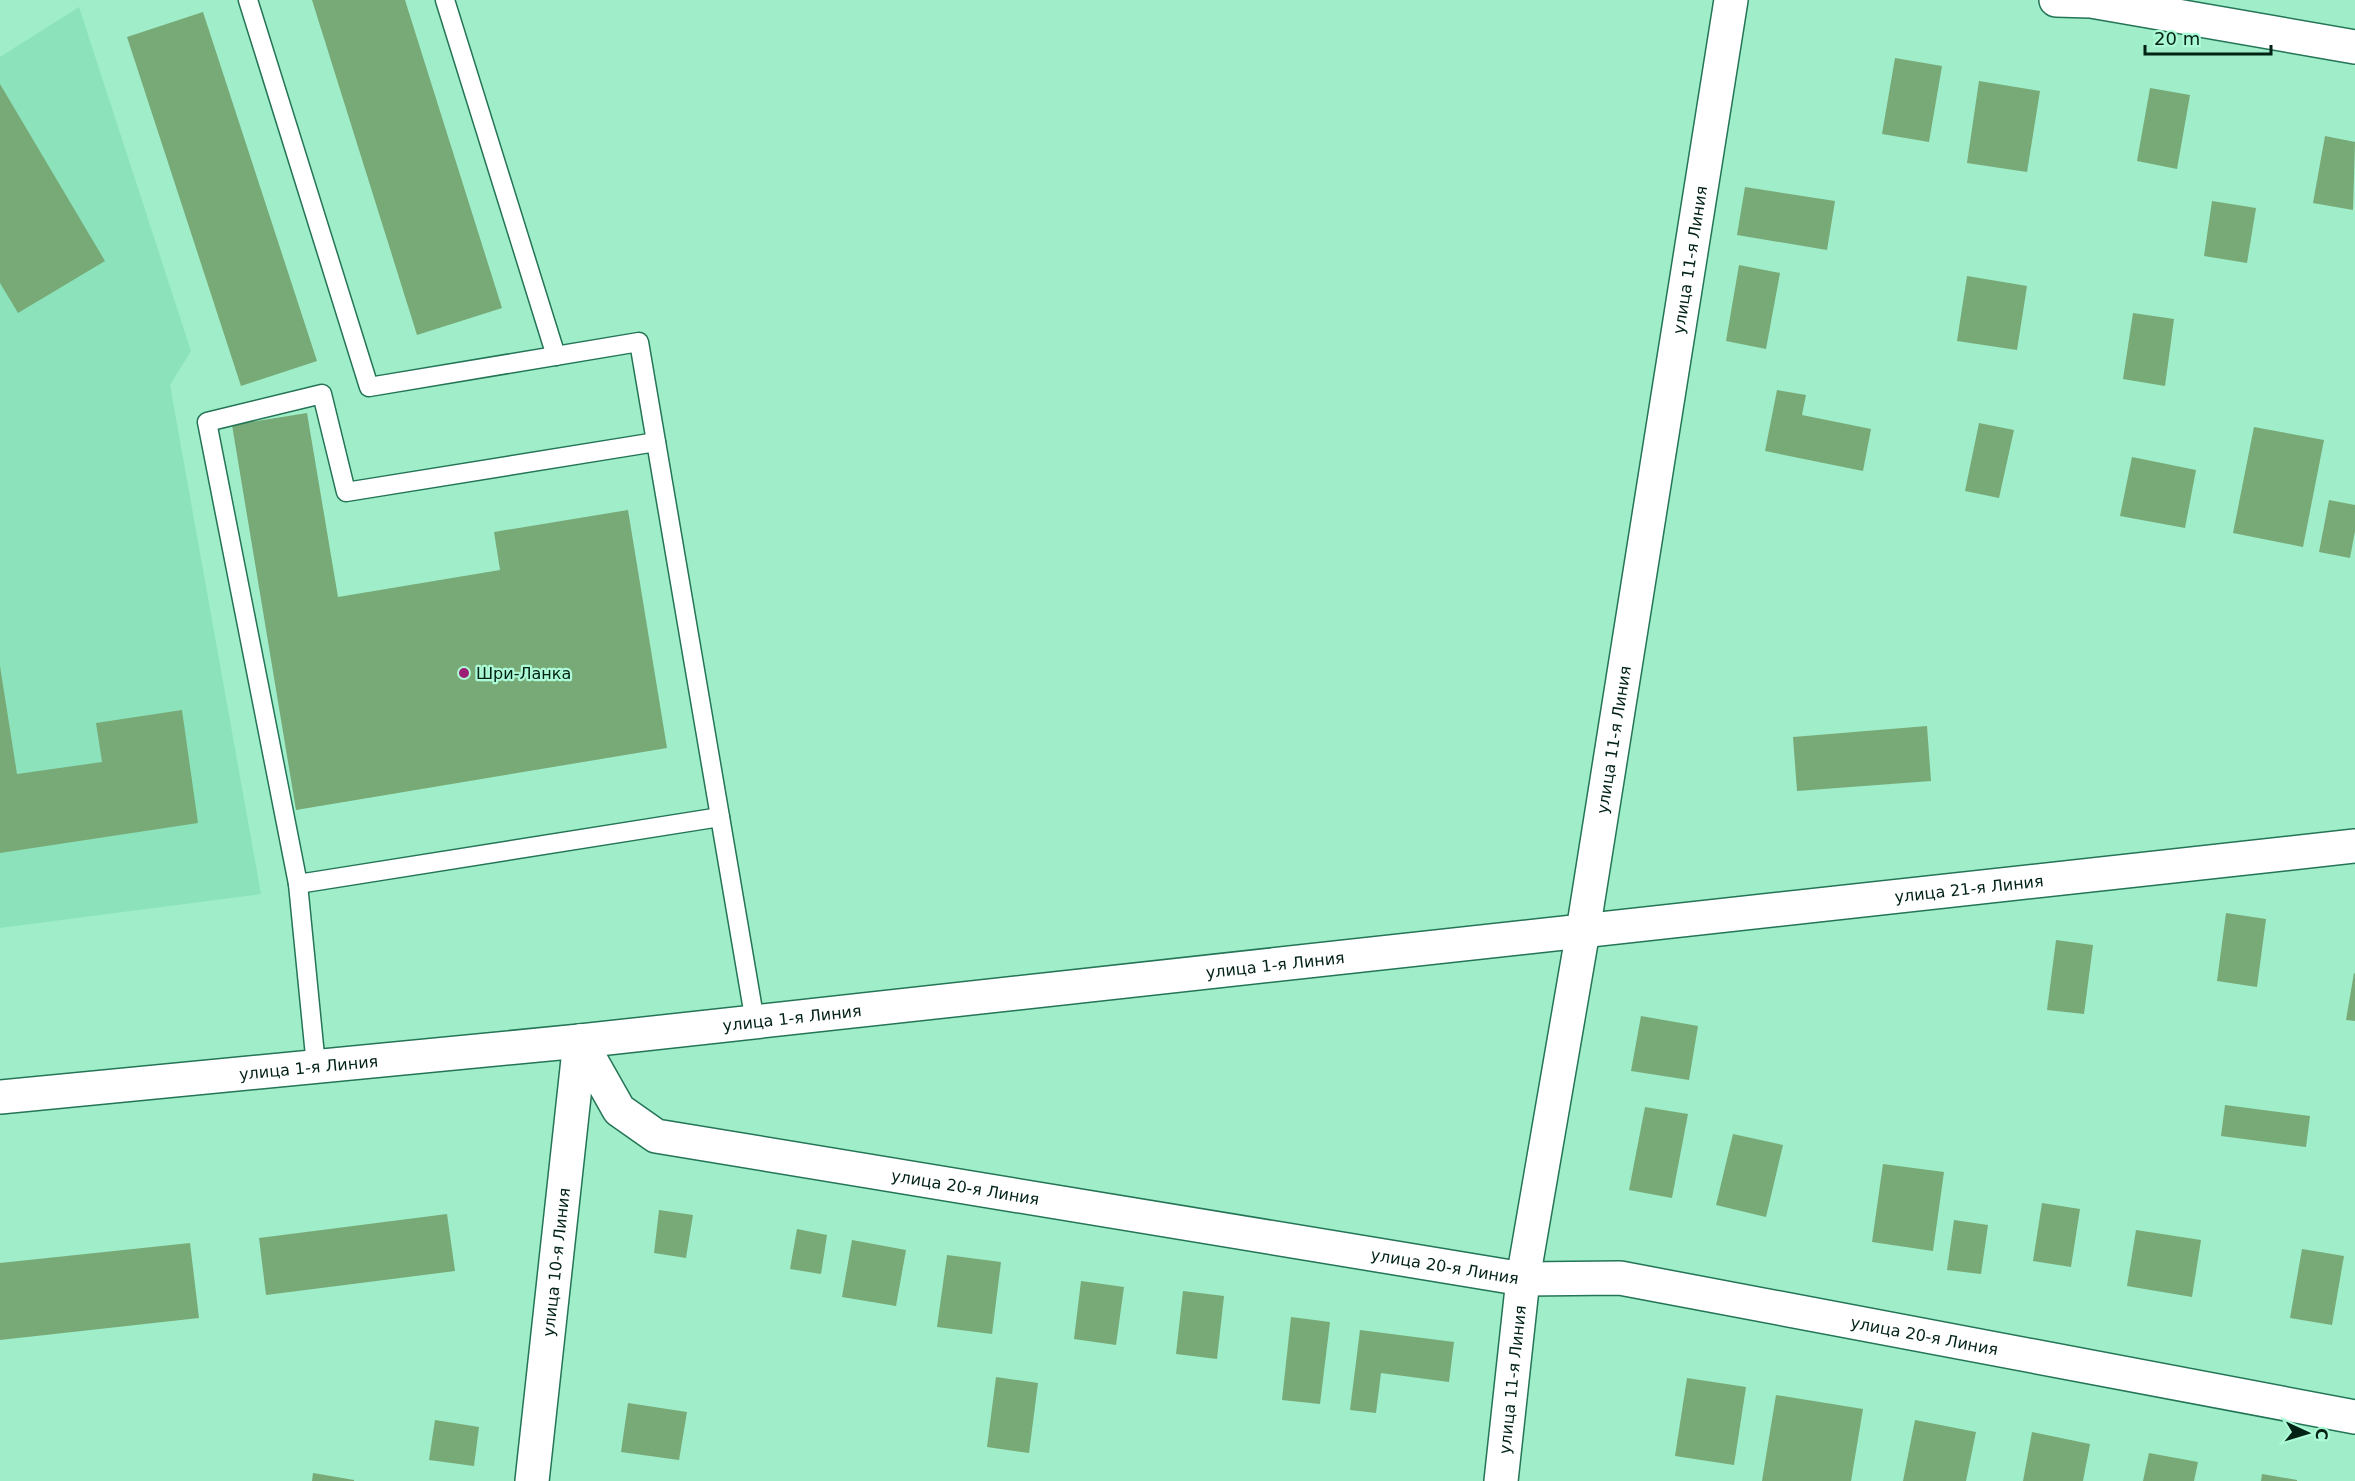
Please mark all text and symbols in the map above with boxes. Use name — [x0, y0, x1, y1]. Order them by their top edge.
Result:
scale bar — [2145, 18, 2271, 56]
text: 20 m — [2154, 28, 2200, 49]
street label: улица 11-я Линия — [1669, 184, 1711, 335]
place label: Шри-Ланка — [476, 664, 571, 683]
street label: улица 11-я Линия — [1593, 664, 1635, 815]
marker: Шри-Ланка — [457, 666, 471, 680]
street label: улица 21-я Линия — [1894, 871, 2044, 907]
street label: улица 1-я Линия — [1205, 948, 1346, 982]
street label: улица 1-я Линия — [722, 1001, 862, 1035]
street label: улица 1-я Линия — [238, 1052, 379, 1084]
street label: улица 20-я Линия — [890, 1166, 1041, 1209]
street label: улица 10-я Линия — [539, 1187, 574, 1338]
street label: улица 20-я Линия — [1369, 1245, 1520, 1288]
street label: улица 11-я Линия — [1495, 1304, 1530, 1455]
street label: улица 20-я Линия — [1849, 1313, 2000, 1359]
north arrow — [2277, 1403, 2337, 1463]
text: С — [2312, 1427, 2331, 1441]

